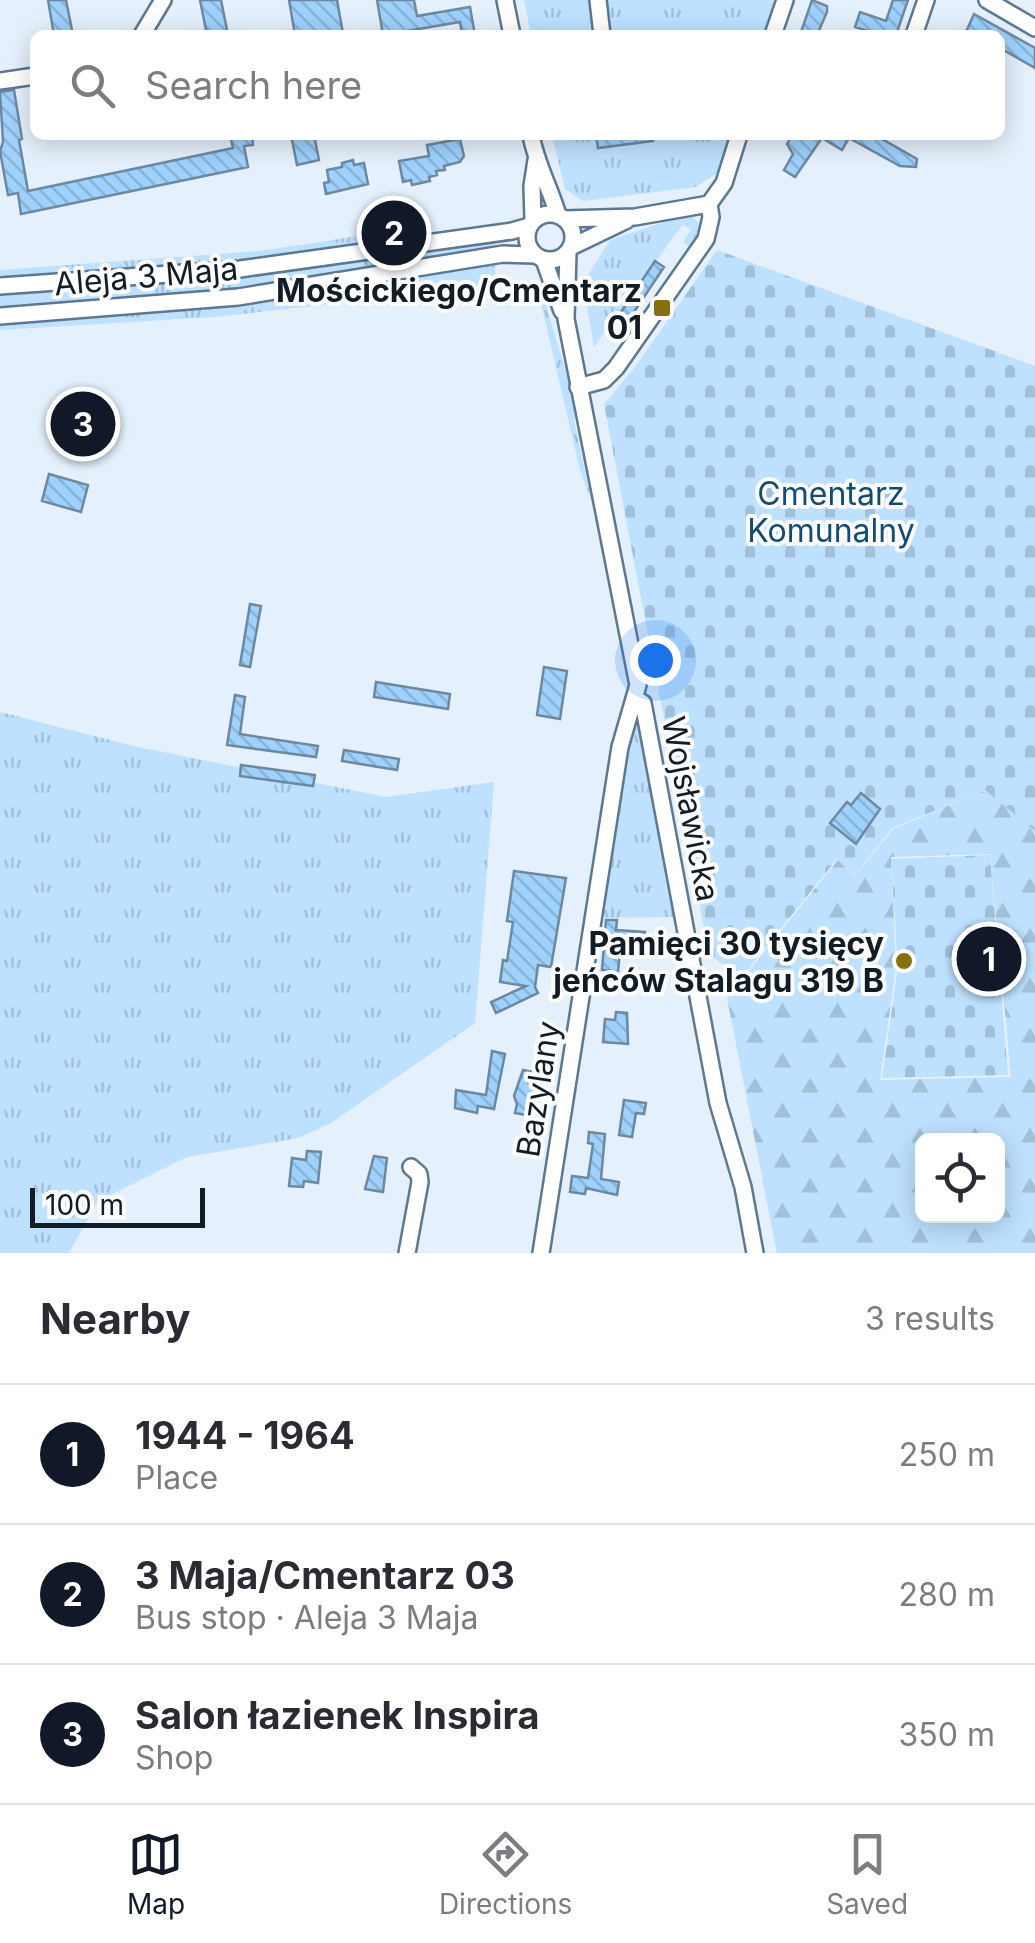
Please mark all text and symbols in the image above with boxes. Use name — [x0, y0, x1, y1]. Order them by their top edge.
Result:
search box — [30, 30, 1005, 140]
icon: search — [65, 58, 120, 113]
text: Search here — [145, 62, 362, 108]
pin: 2 — [362, 196, 426, 270]
street label: Aleja 3 Maja — [52, 249, 240, 303]
place label: Mościckiego/Cmentarz 01 — [276, 271, 642, 347]
marker: Mościckiego/Cmentarz 01 — [651, 297, 673, 319]
pin: 3 — [51, 386, 116, 462]
park label: Cmentarz Komunalny — [747, 474, 915, 550]
your location — [630, 635, 681, 686]
street label: Wojsławicka — [654, 713, 728, 905]
pin: 1 — [956, 922, 1022, 996]
place label: Pamięci 30 tysięcy jeńców Stalagu 319 B — [552, 924, 884, 1000]
marker: Pamięci 30 tysięcy jeńców Stalagu 319 B — [893, 950, 915, 972]
street label: Bazylany — [508, 1018, 568, 1160]
map controls — [915, 1133, 1005, 1223]
button: locate — [915, 1133, 1005, 1223]
scale bar — [30, 1183, 205, 1228]
text: 100 m — [45, 1188, 124, 1222]
text: Nearby — [40, 1293, 191, 1344]
text: 3 results — [865, 1299, 995, 1338]
text: 1944 - 1964 — [135, 1412, 355, 1458]
text: 1 — [66, 1435, 79, 1474]
text: 250 m — [899, 1435, 995, 1474]
text: Place — [135, 1458, 218, 1497]
text: 3 Maja/Cmentarz 03 — [135, 1552, 515, 1598]
text: 2 — [62, 1575, 83, 1614]
text: 280 m — [898, 1575, 995, 1614]
text: Bus stop · Aleja 3 Maja — [135, 1598, 478, 1637]
text: Salon łazienek Inspira — [135, 1692, 539, 1738]
text: 3 — [62, 1715, 83, 1754]
text: 350 m — [899, 1715, 995, 1754]
text: Shop — [135, 1738, 213, 1777]
tab: Map — [127, 1827, 185, 1921]
tab: Directions — [439, 1827, 572, 1921]
tab: Saved — [826, 1827, 908, 1921]

